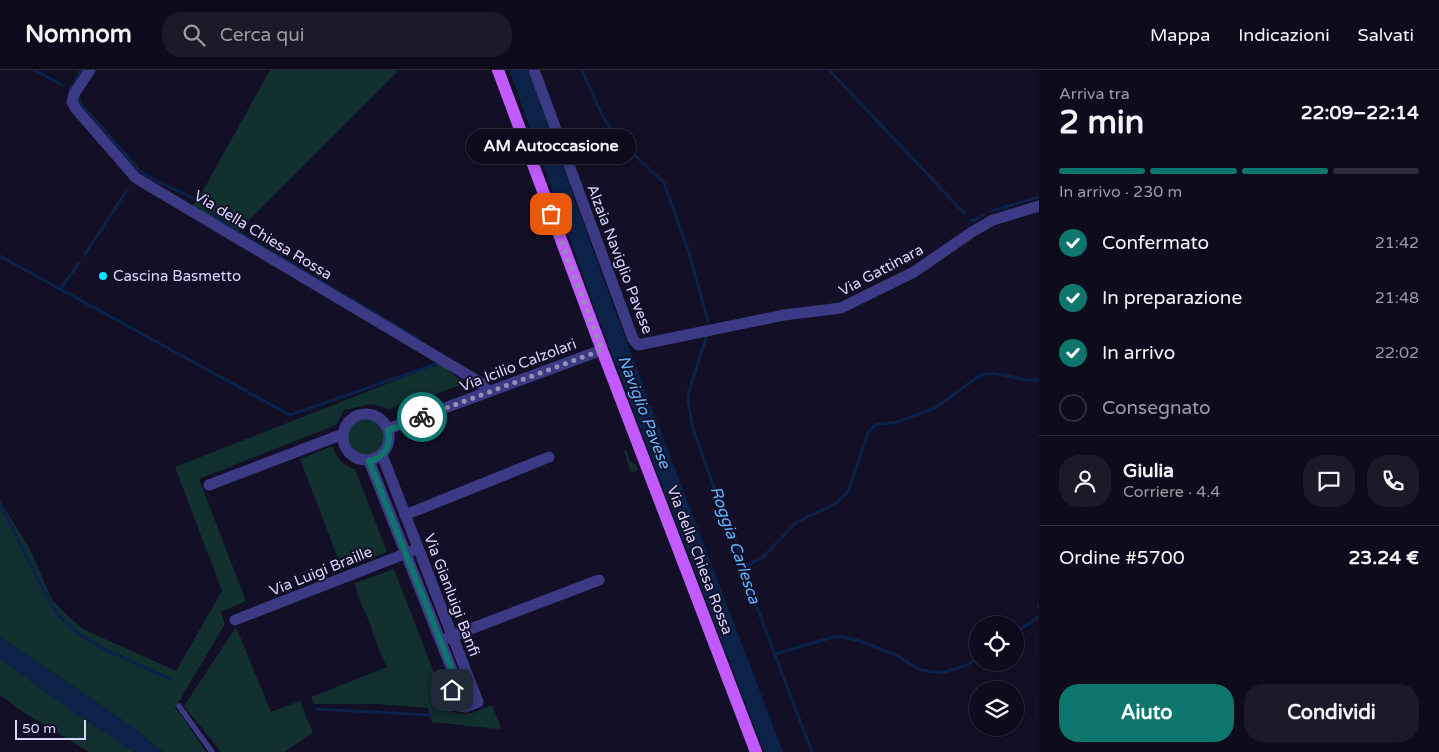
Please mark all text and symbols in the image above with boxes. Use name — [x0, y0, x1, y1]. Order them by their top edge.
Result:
search box — [162, 12, 512, 57]
text: Nomnom — [25, 20, 132, 49]
icon: search — [180, 21, 208, 49]
text: Cerca qui — [220, 24, 305, 46]
text: Mappa — [1150, 24, 1210, 46]
text: Indicazioni — [1238, 24, 1330, 46]
text: Salvati — [1358, 24, 1414, 46]
text: Arriva tra — [1059, 84, 1130, 104]
text: 22:09–22:14 — [1301, 102, 1419, 124]
text: 2 min — [1059, 104, 1144, 142]
callout: AM Autoccasione — [466, 129, 636, 164]
text: AM Autoccasione — [484, 136, 618, 156]
street label: Alzaia Naviglio Pavese — [583, 182, 657, 336]
text: In arrivo · 230 m — [1059, 182, 1182, 202]
street label: Via della Chiesa Rossa — [191, 187, 335, 283]
pin — [530, 193, 572, 235]
icon: bag — [537, 200, 565, 228]
icon: check — [1059, 229, 1087, 257]
text: Confermato — [1102, 232, 1209, 254]
text: 21:42 — [1375, 233, 1419, 253]
street label: Via Gattinara — [836, 240, 926, 300]
place label: Cascina Basmetto — [113, 267, 241, 285]
marker: Cascina Basmetto — [97, 270, 109, 282]
icon: check — [1059, 284, 1087, 312]
text: In preparazione — [1102, 287, 1242, 309]
text: 21:48 — [1375, 288, 1419, 308]
street label: Via Icilio Calzolari — [457, 334, 579, 396]
icon: check — [1059, 339, 1087, 367]
text: In arrivo — [1102, 342, 1175, 364]
text: 22:02 — [1375, 343, 1419, 363]
water label: Naviglio Pavese — [613, 353, 675, 472]
courier — [397, 392, 447, 442]
text: Consegnato — [1102, 397, 1211, 419]
icon: bike — [408, 403, 436, 431]
button: person — [1059, 455, 1111, 507]
button: chat — [1303, 455, 1355, 507]
button: phone — [1367, 455, 1419, 507]
text: Giulia — [1123, 460, 1174, 482]
text: Corriere · 4.4 — [1123, 482, 1220, 502]
street label: Via della Chiesa Rossa — [663, 483, 737, 637]
water label: Roggia Carlesca — [706, 484, 765, 607]
street label: Via Gianluigi Banfi — [420, 531, 484, 659]
street label: Via Luigi Braille — [267, 542, 375, 600]
text: Ordine #5700 — [1059, 547, 1185, 569]
text: 23.24 € — [1348, 547, 1419, 569]
map controls — [969, 616, 1024, 736]
button: locate — [969, 616, 1024, 671]
pin — [431, 669, 473, 711]
icon: home — [438, 676, 466, 704]
button: layers — [969, 681, 1024, 736]
button: Aiuto — [1059, 684, 1234, 742]
button: Condividi — [1244, 684, 1419, 742]
scale bar — [15, 717, 86, 740]
text: 50 m — [22, 720, 56, 737]

